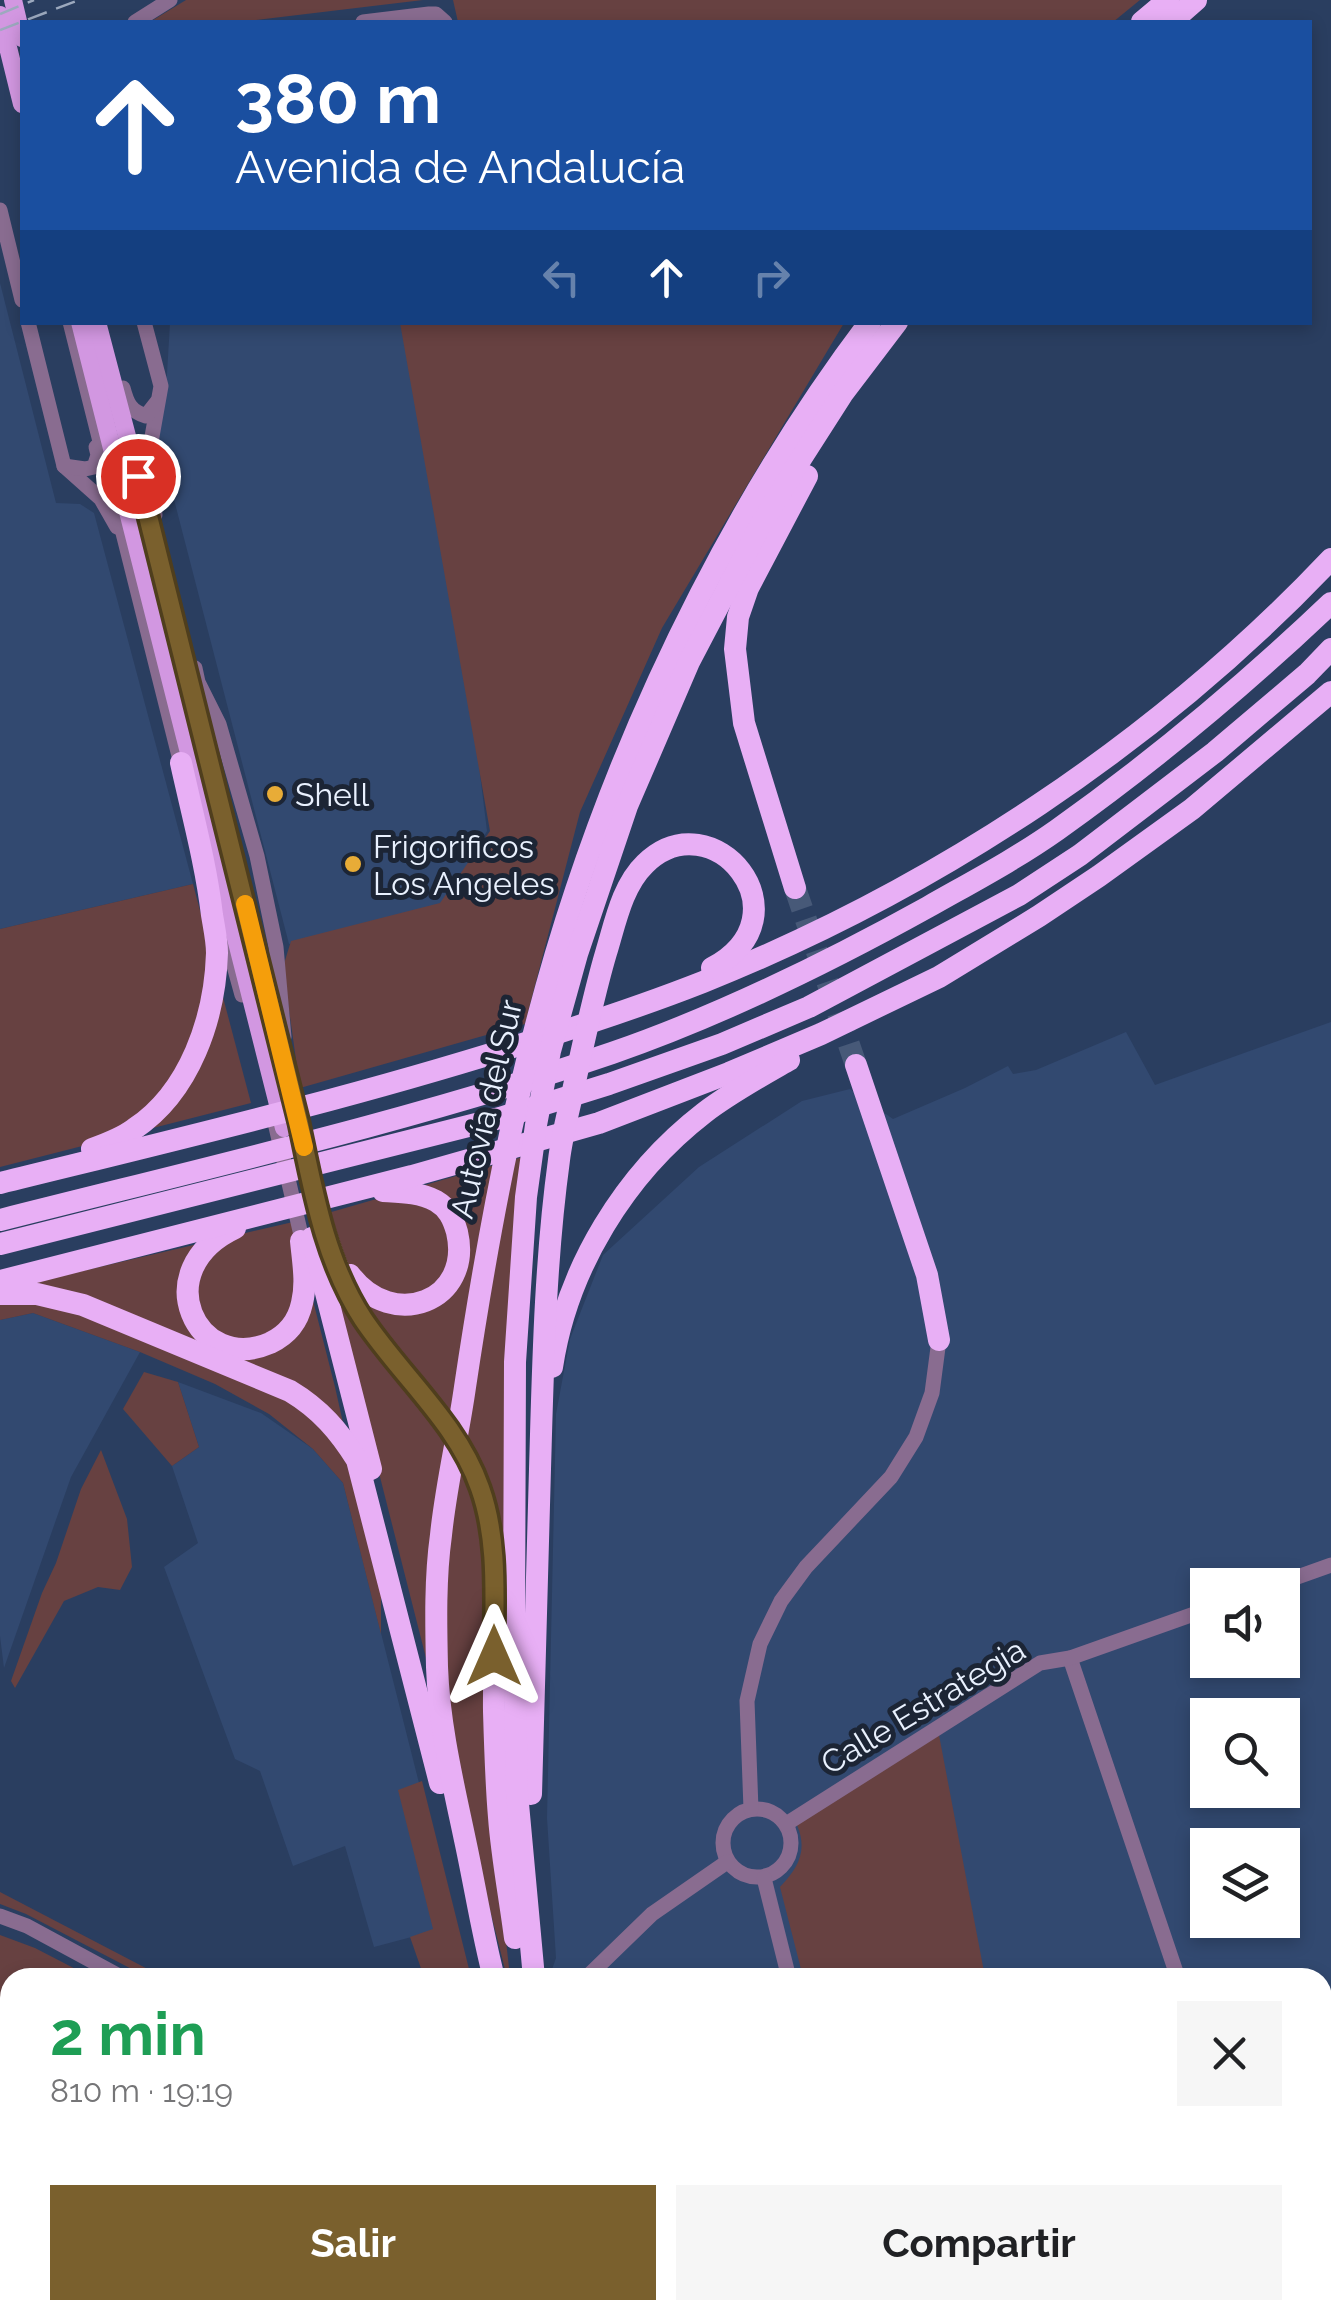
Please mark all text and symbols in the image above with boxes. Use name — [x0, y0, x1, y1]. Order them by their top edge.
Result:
text: 380 m — [235, 57, 441, 139]
icon: ahead — [70, 60, 200, 190]
text: Avenida de Andalucía — [235, 141, 685, 194]
icon: left — [534, 250, 589, 305]
icon: ahead — [639, 250, 694, 305]
icon: right — [744, 250, 799, 305]
pin — [96, 434, 181, 519]
icon: arrive — [111, 449, 166, 504]
place label: Shell — [295, 776, 370, 813]
marker: Shell — [264, 783, 286, 805]
place label: Frigorificos Los Angeles — [373, 828, 555, 902]
marker: Frigorificos Los Angeles — [342, 853, 364, 875]
street label: Autovía del Sur — [443, 996, 529, 1222]
map controls — [1190, 1568, 1300, 1938]
button: sound — [1190, 1568, 1300, 1678]
position arrow — [442, 1604, 546, 1708]
street label: Calle Estrategia — [814, 1631, 1032, 1781]
button: search — [1190, 1698, 1300, 1808]
button: layers — [1190, 1828, 1300, 1938]
text: 2 min — [50, 1999, 206, 2069]
button: close — [1177, 2001, 1282, 2106]
text: 810 m · 19:19 — [50, 2072, 233, 2109]
button: Salir — [50, 2185, 656, 2300]
button: Compartir — [676, 2185, 1282, 2300]

